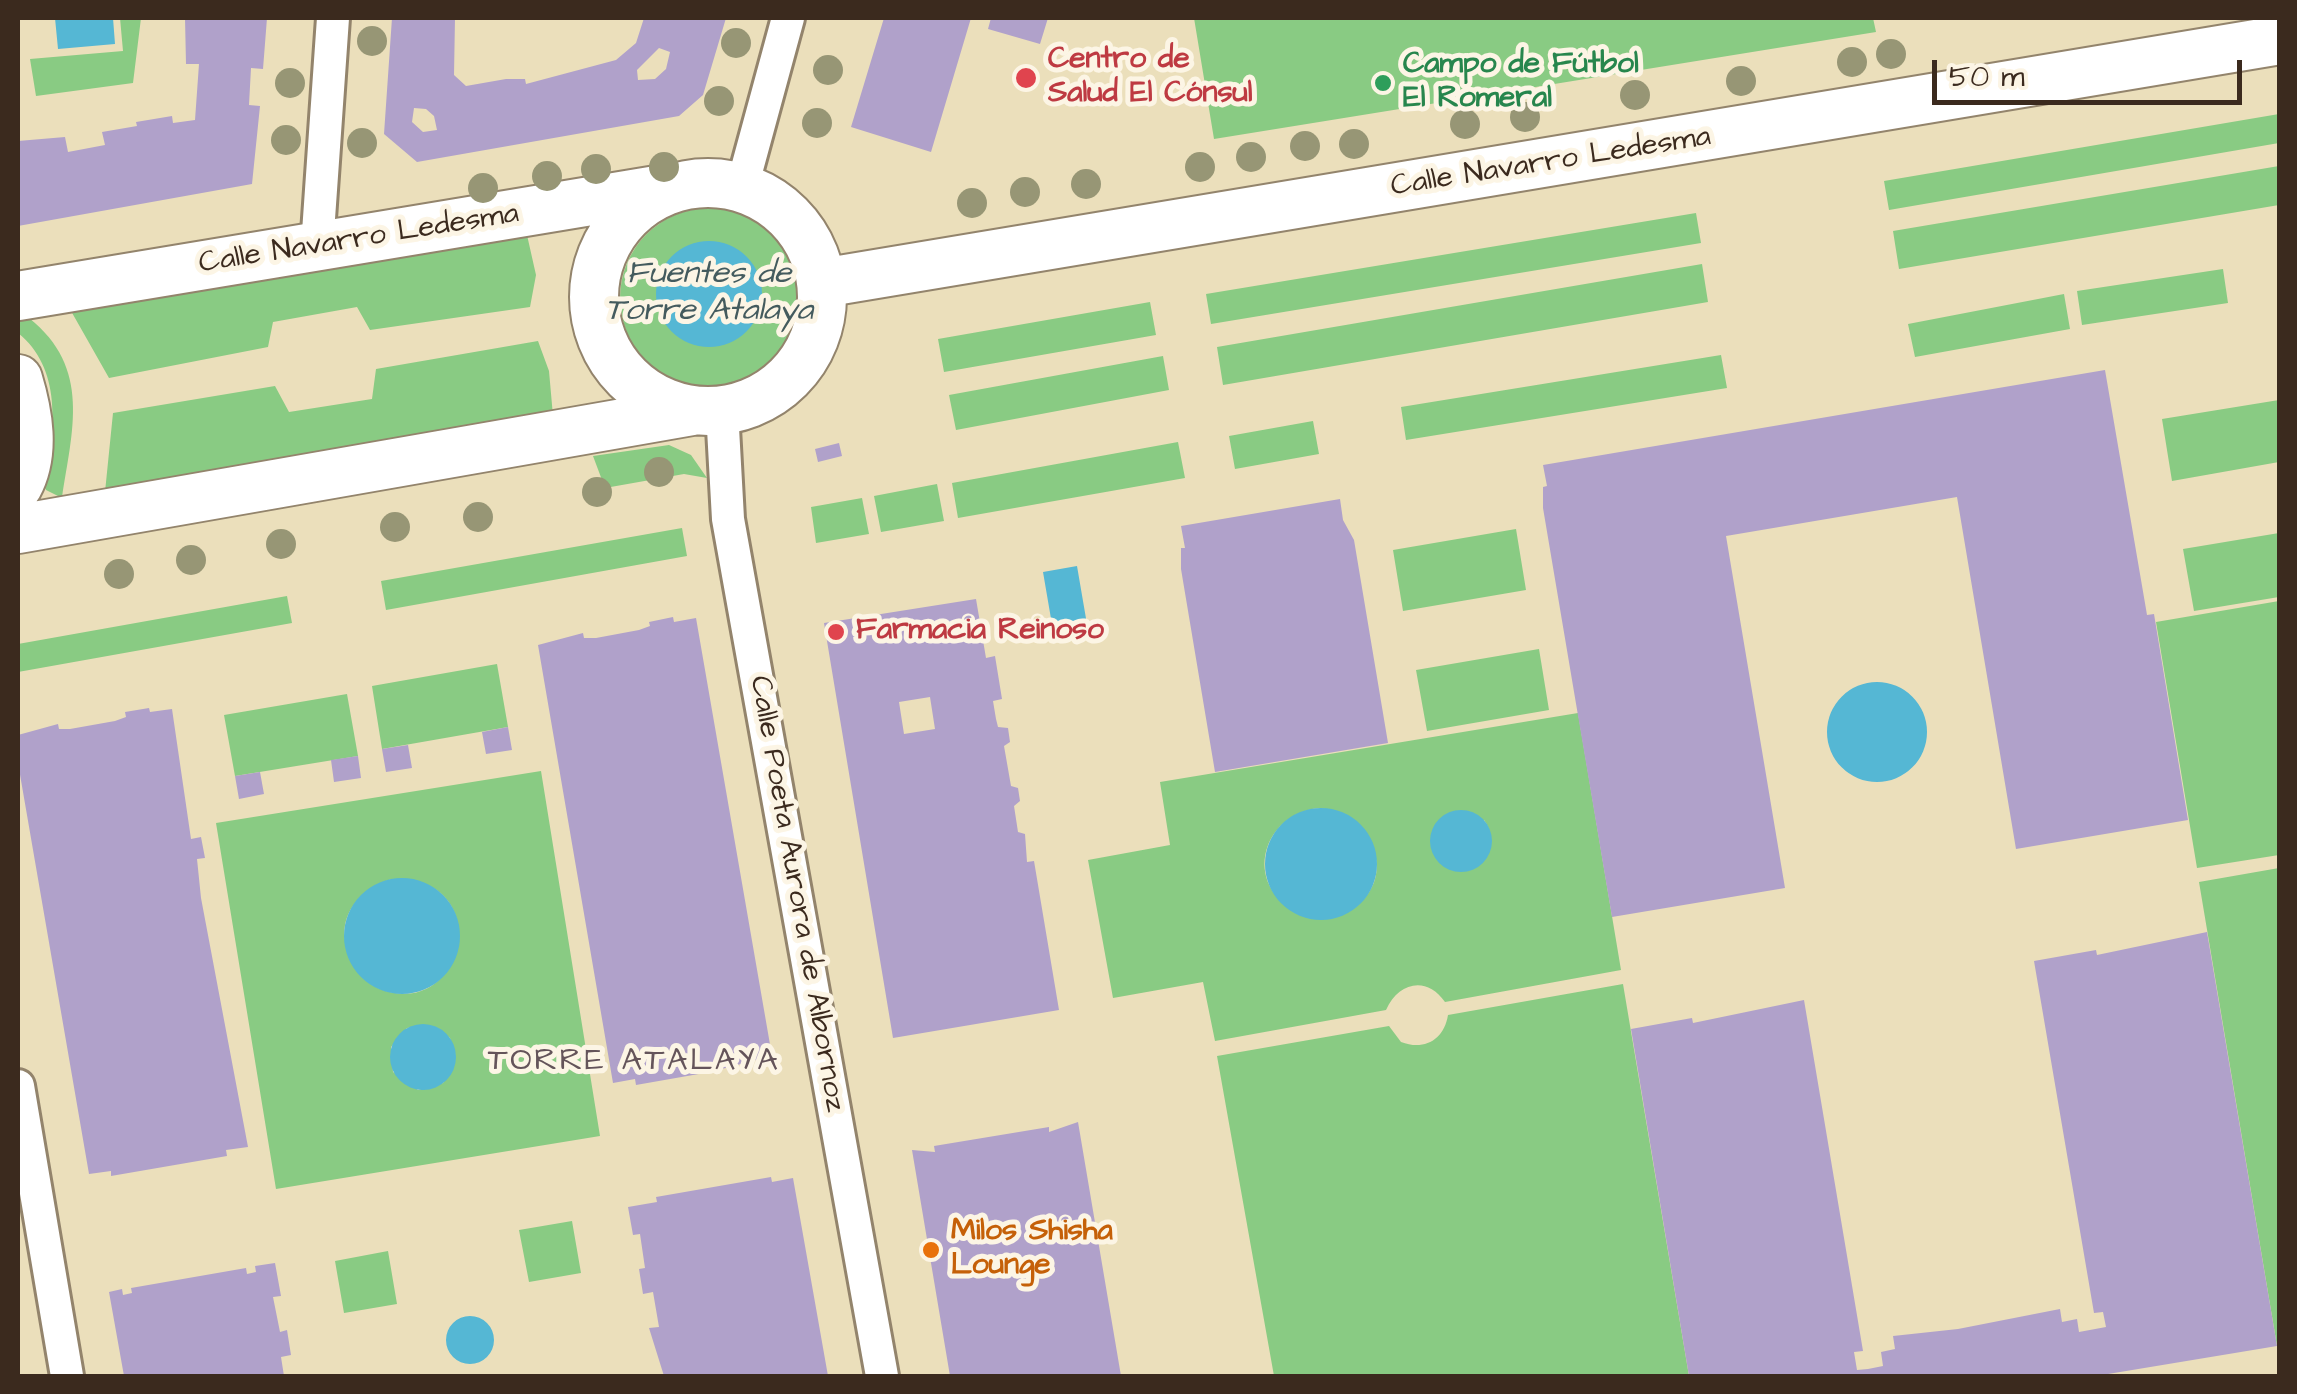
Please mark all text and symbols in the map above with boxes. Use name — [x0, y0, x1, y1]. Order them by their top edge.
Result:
scale bar — [1937, 40, 2247, 102]
place label: Centro de Salud El Cónsul — [1048, 43, 1252, 114]
place label: Campo de Fútbol El Romeral — [1403, 48, 1639, 118]
text: 50 m — [1949, 56, 2025, 98]
marker: Centro de Salud El Cónsul — [1013, 65, 1039, 91]
marker: Campo de Fútbol El Romeral — [1372, 72, 1394, 94]
street label: Calle Navarro Ledesma — [1388, 120, 1714, 206]
street label: Calle Navarro Ledesma — [196, 197, 522, 283]
water label: Fuentes de Torre Atalaya — [605, 256, 813, 331]
place label: Farmacia Reinoso — [856, 614, 1104, 650]
marker: Farmacia Reinoso — [825, 621, 847, 643]
street label: Calle Poeta Aurora de Albornoz — [740, 673, 852, 1115]
district label: TORRE ATALAYA — [488, 1043, 780, 1081]
place label: Milos Shisha Lounge — [951, 1215, 1113, 1286]
marker: Milos Shisha Lounge — [920, 1239, 942, 1261]

